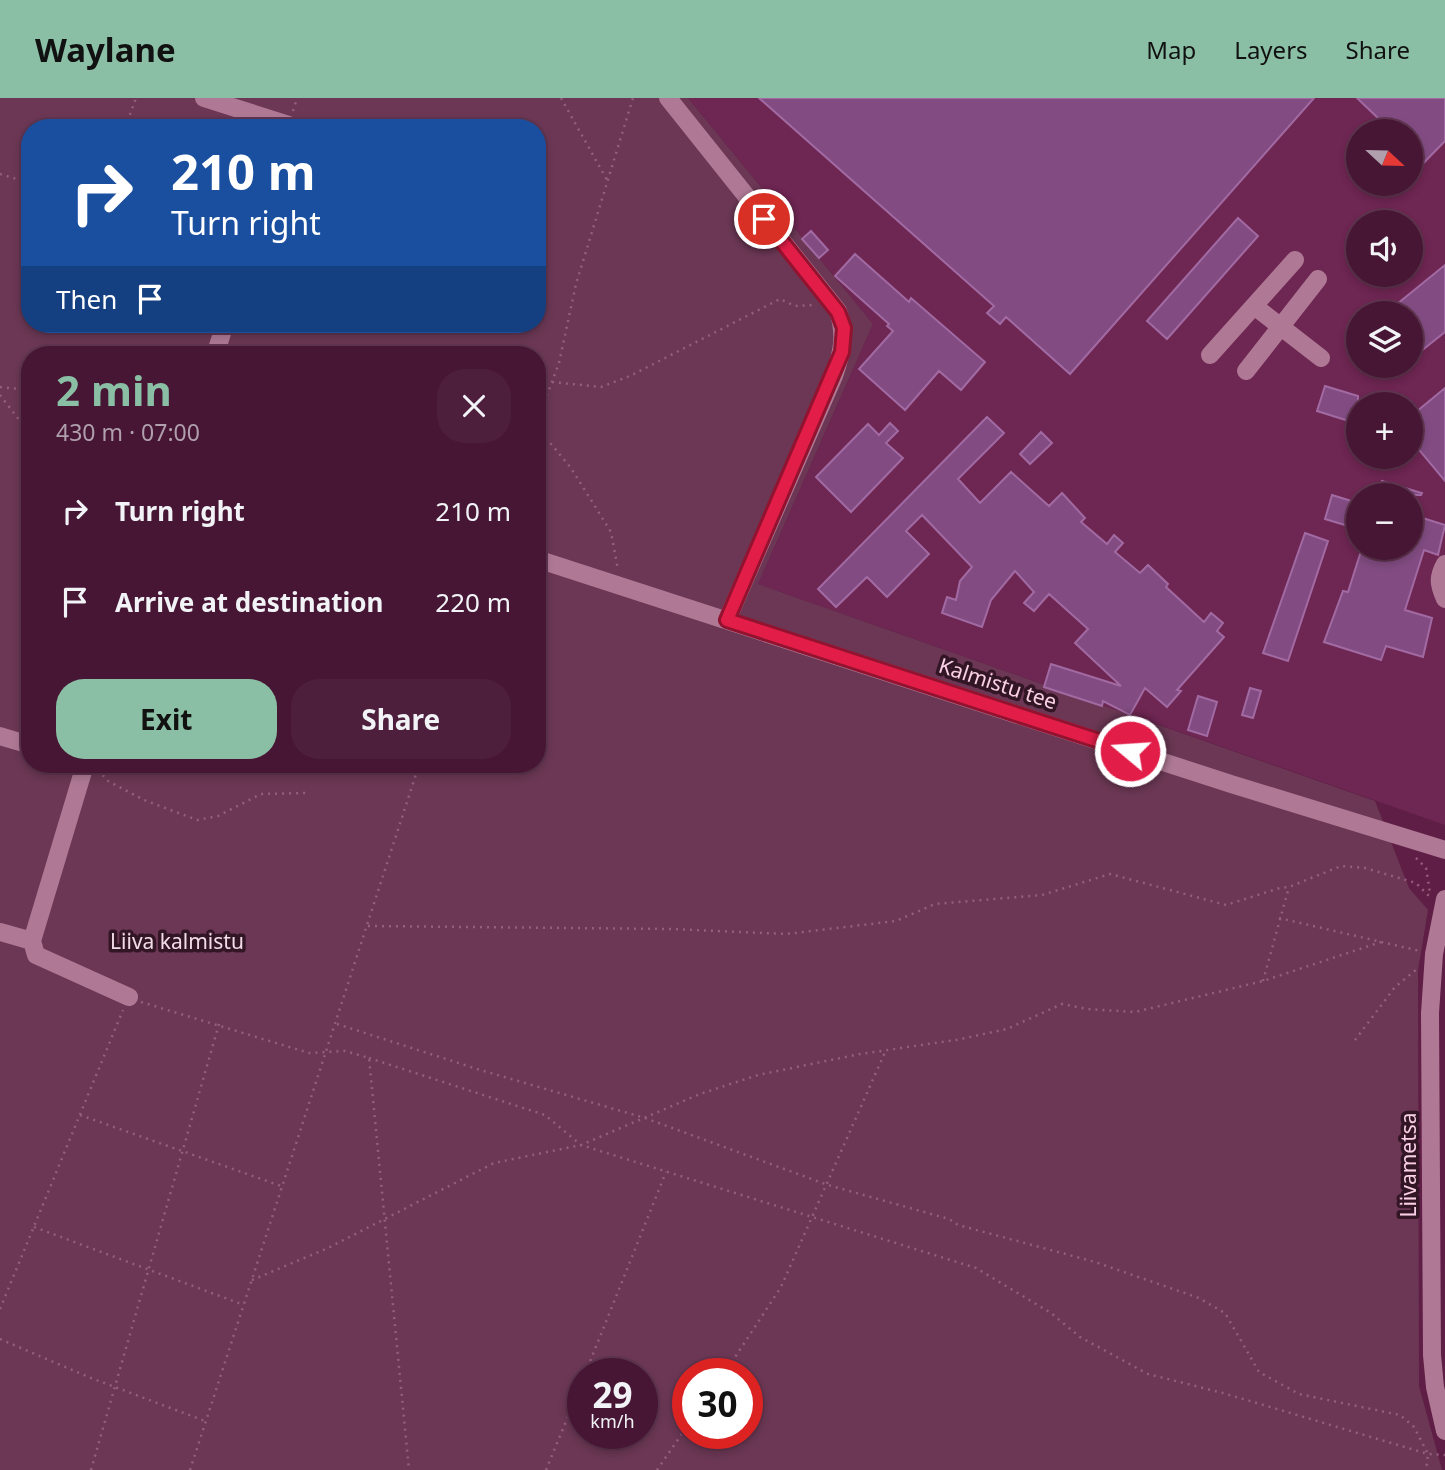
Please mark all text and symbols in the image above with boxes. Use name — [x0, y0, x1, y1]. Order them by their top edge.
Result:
text: Waylane — [35, 27, 176, 72]
text: Map — [1146, 33, 1196, 66]
text: Layers — [1234, 33, 1308, 66]
text: Share — [1346, 33, 1410, 66]
north arrow — [1346, 119, 1423, 196]
map controls — [1346, 119, 1423, 560]
text: 210 m — [171, 138, 316, 204]
icon: right — [56, 147, 147, 238]
pin — [734, 189, 794, 249]
icon: arrive — [745, 200, 783, 238]
text: Turn right — [171, 201, 321, 244]
button: sound — [1346, 210, 1423, 287]
icon: arrive — [131, 280, 169, 318]
text: Then — [56, 281, 117, 317]
button: layers — [1346, 301, 1423, 378]
text: 2 min — [56, 361, 172, 418]
button: close — [437, 369, 511, 443]
button: + — [1346, 392, 1423, 469]
text: 430 m · 07:00 — [56, 416, 200, 448]
button: − — [1346, 483, 1423, 560]
icon: right — [56, 492, 94, 530]
text: Turn right — [115, 493, 245, 529]
text: 210 m — [435, 493, 511, 529]
icon: arrive — [56, 583, 94, 621]
text: Arrive at destination — [115, 584, 384, 620]
text: 220 m — [435, 584, 511, 620]
street label: Kalmistu tee — [935, 651, 1061, 715]
button: Exit — [56, 679, 277, 759]
button: Share — [291, 679, 511, 759]
position arrow — [1093, 714, 1167, 788]
park label: Liiva kalmistu — [110, 927, 244, 955]
street label: Liivametsa — [1394, 1112, 1422, 1218]
speed limit sign: 30 — [672, 1358, 763, 1449]
text: 29 — [592, 1371, 633, 1418]
text: km/h — [590, 1409, 635, 1433]

